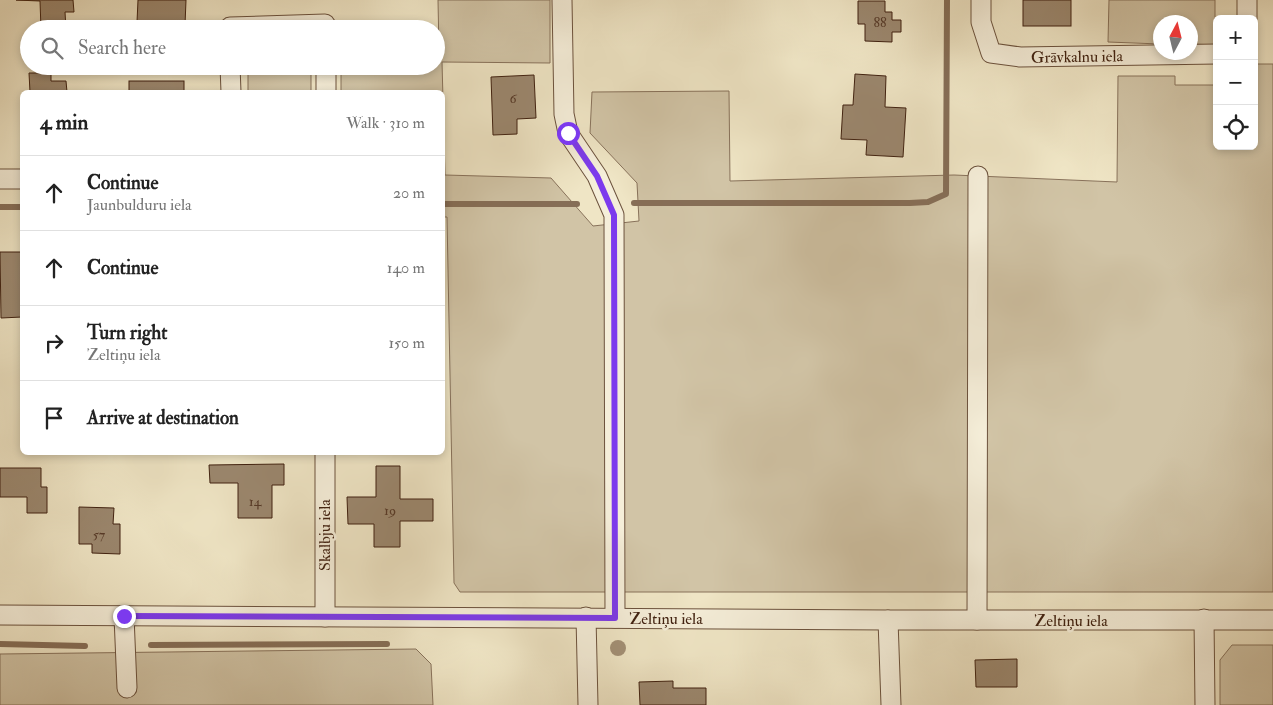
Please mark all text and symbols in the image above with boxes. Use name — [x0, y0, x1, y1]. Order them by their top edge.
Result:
house number: 88 — [873, 14, 887, 31]
north arrow — [1153, 15, 1198, 60]
map controls — [1213, 15, 1258, 150]
button: + — [1213, 15, 1258, 60]
search box — [20, 20, 445, 75]
icon: search — [38, 34, 66, 62]
text: Search here — [78, 36, 166, 60]
street label: Grāvkalnu iela — [1031, 46, 1124, 68]
button: − — [1213, 60, 1258, 105]
house number: 6 — [509, 90, 517, 107]
button: locate — [1213, 105, 1258, 150]
text: 4 min — [40, 109, 88, 136]
text: Walk · 310 m — [346, 113, 425, 133]
route start — [557, 122, 580, 145]
text: Continue — [87, 171, 158, 195]
icon: ahead — [40, 179, 68, 207]
text: 20 m — [393, 183, 425, 203]
text: Jaunbulduru iela — [87, 195, 192, 215]
icon: ahead — [40, 254, 68, 282]
text: Continue — [87, 256, 158, 280]
text: 140 m — [387, 258, 425, 278]
text: Turn right — [87, 321, 167, 345]
icon: right — [40, 329, 68, 357]
text: 150 m — [388, 333, 425, 353]
text: Zeltiņu iela — [87, 345, 160, 365]
icon: arrive — [40, 404, 68, 432]
text: Arrive at destination — [87, 406, 239, 430]
house number: 14 — [249, 493, 263, 510]
street label: Skalbju iela — [315, 499, 335, 571]
house number: 19 — [384, 502, 396, 519]
house number: 57 — [93, 526, 106, 543]
route end — [113, 605, 136, 628]
street label: Zeltiņu iela — [629, 609, 703, 629]
street label: Zeltiņu iela — [1034, 611, 1108, 631]

